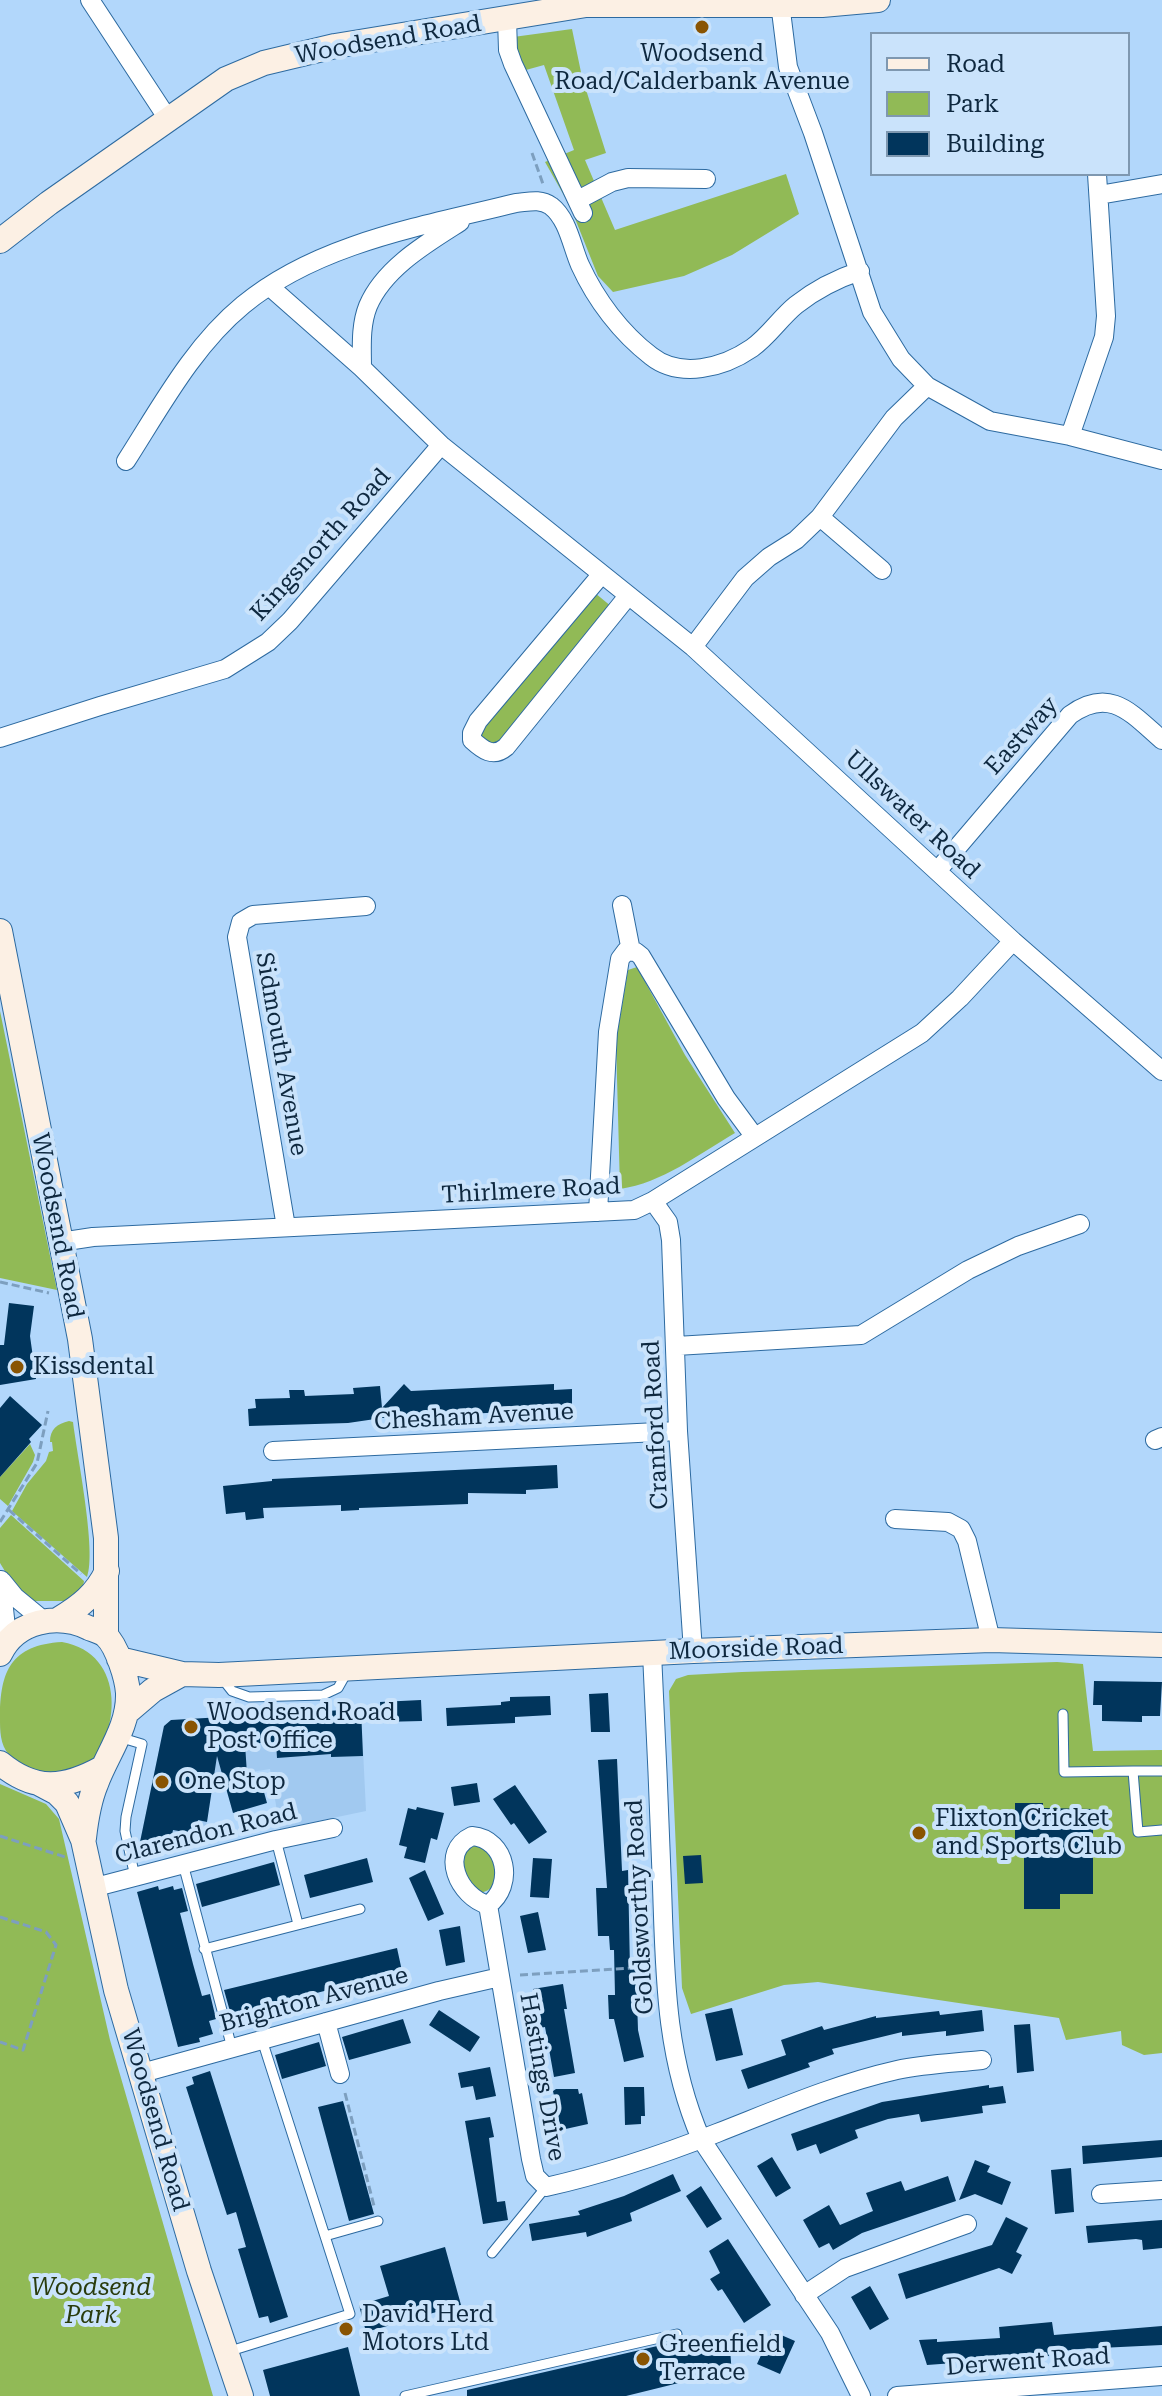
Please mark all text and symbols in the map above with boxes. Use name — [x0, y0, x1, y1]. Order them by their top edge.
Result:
street label: Woodsend Road — [293, 9, 483, 71]
marker: Woodsend Road/Calderbank Avenue — [693, 18, 711, 36]
legend — [870, 32, 1130, 176]
place label: Woodsend Road/Calderbank Avenue — [554, 40, 850, 96]
text: Road — [946, 50, 1005, 78]
text: Park — [946, 90, 999, 118]
text: Building — [946, 130, 1044, 158]
street label: Kingsnorth Road — [245, 463, 397, 627]
street label: Eastway — [979, 691, 1065, 781]
street label: Ullswater Road — [838, 745, 986, 885]
street label: Sidmouth Avenue — [249, 950, 313, 1158]
street label: Woodsend Road — [25, 1131, 89, 1321]
street label: Thirlmere Road — [441, 1172, 621, 1210]
street label: Cranford Road — [637, 1340, 675, 1510]
place label: Kissdental — [33, 1353, 154, 1381]
marker: Kissdental — [8, 1358, 26, 1376]
street label: Chesham Avenue — [373, 1397, 575, 1437]
street label: Moorside Road — [668, 1632, 844, 1666]
place label: Woodsend Road Post Office — [207, 1699, 396, 1755]
marker: Woodsend Road Post Office — [182, 1718, 200, 1736]
place label: One Stop — [178, 1768, 286, 1796]
marker: One Stop — [153, 1773, 171, 1791]
street label: Clarendon Road — [112, 1797, 300, 1871]
street label: Goldsworthy Road — [620, 1799, 660, 2015]
place label: Flixton Cricket and Sports Club — [935, 1805, 1122, 1861]
marker: Flixton Cricket and Sports Club — [910, 1824, 928, 1842]
street label: Brighton Avenue — [217, 1961, 411, 2039]
street label: Hastings Drive — [513, 1991, 571, 2163]
street label: Woodsend Road — [115, 2025, 195, 2215]
park label: Woodsend Park — [31, 2274, 151, 2330]
place label: David Herd Motors Ltd — [362, 2301, 494, 2357]
marker: David Herd Motors Ltd — [337, 2320, 355, 2338]
place label: Greenfield Terrace — [659, 2331, 781, 2387]
street label: Derwent Road — [945, 2342, 1111, 2382]
marker: Greenfield Terrace — [634, 2350, 652, 2368]

